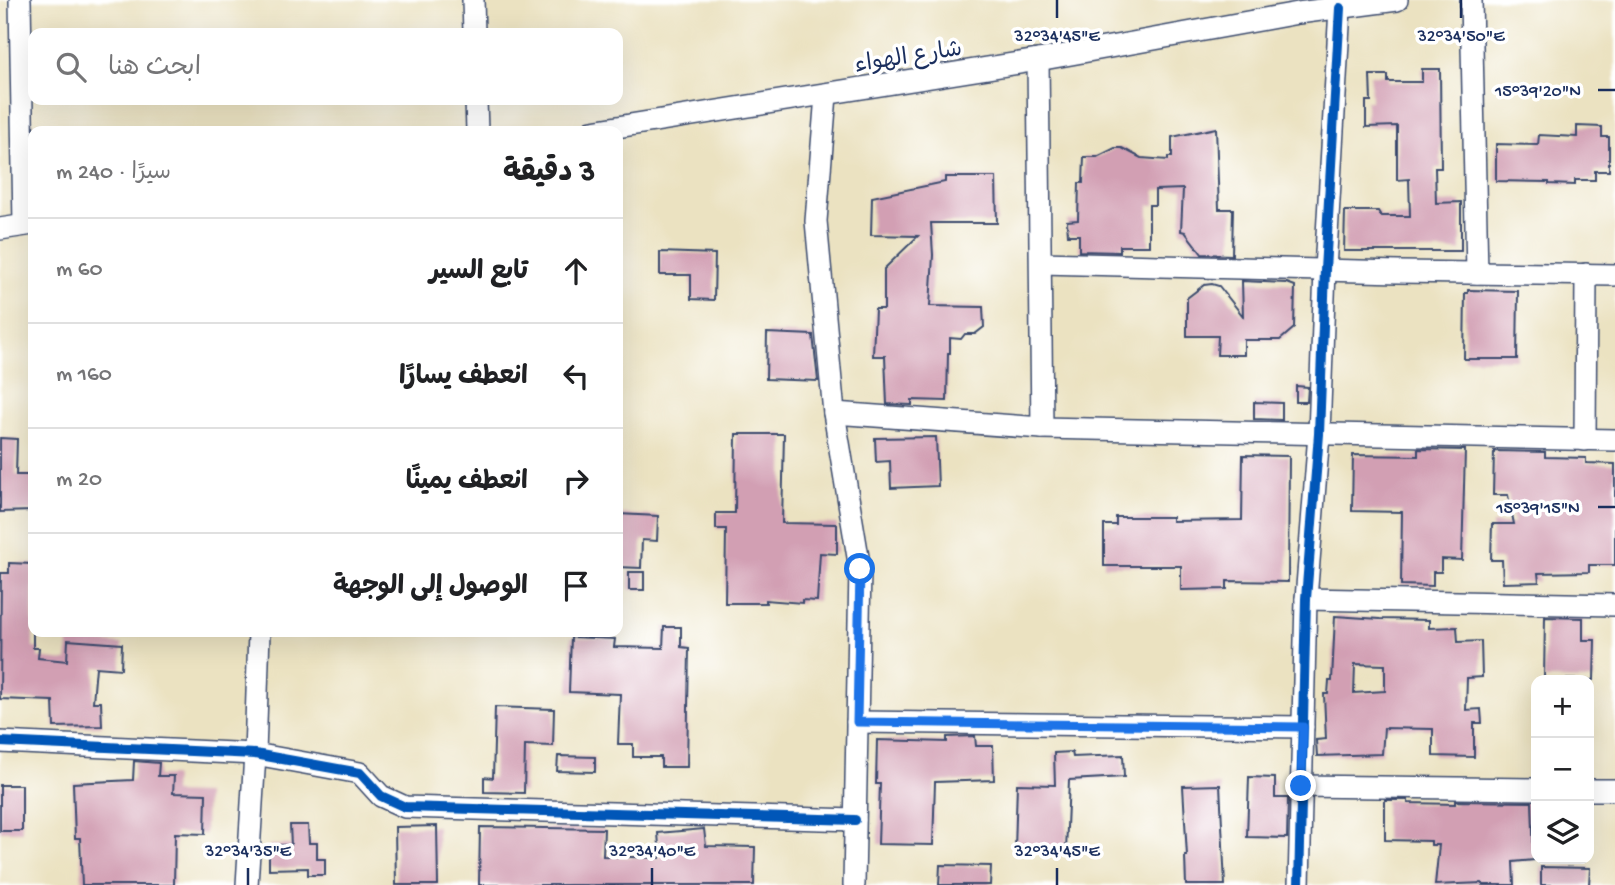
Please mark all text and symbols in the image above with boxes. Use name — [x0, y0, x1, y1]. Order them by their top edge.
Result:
text: 32°34'45"E — [1013, 27, 1100, 48]
text: 32°34'50"E — [1416, 27, 1505, 48]
search box — [28, 28, 623, 105]
street label: شارع الهواء — [853, 37, 964, 80]
icon: search — [52, 48, 90, 86]
text: ابحث هنا — [108, 54, 201, 85]
text: 15°39'20"N — [1494, 82, 1581, 103]
text: 3 دقيقة — [503, 157, 595, 192]
text: سيرًا · 240 m — [56, 160, 171, 187]
icon: ahead — [557, 252, 595, 290]
text: 60 m — [56, 257, 103, 284]
text: تابع السير — [429, 258, 528, 289]
icon: left — [557, 357, 595, 395]
text: 160 m — [56, 362, 112, 389]
text: انعطف يسارًا — [399, 363, 528, 394]
icon: right — [557, 462, 595, 500]
text: 20 m — [56, 467, 102, 494]
text: انعطف يمينًا — [406, 468, 528, 499]
text: 15°39'15"N — [1495, 499, 1580, 520]
route start — [844, 553, 875, 584]
icon: arrive — [557, 567, 595, 605]
text: الوصول إلى الوجهة — [333, 573, 528, 604]
map controls — [1531, 675, 1594, 864]
button: + — [1531, 675, 1594, 738]
button: − — [1531, 738, 1594, 801]
route end — [1285, 770, 1316, 801]
button: layers — [1531, 801, 1594, 864]
text: 32°34'35"E — [204, 842, 292, 863]
text: 32°34'40"E — [608, 842, 696, 863]
text: 32°34'45"E — [1013, 842, 1100, 863]

